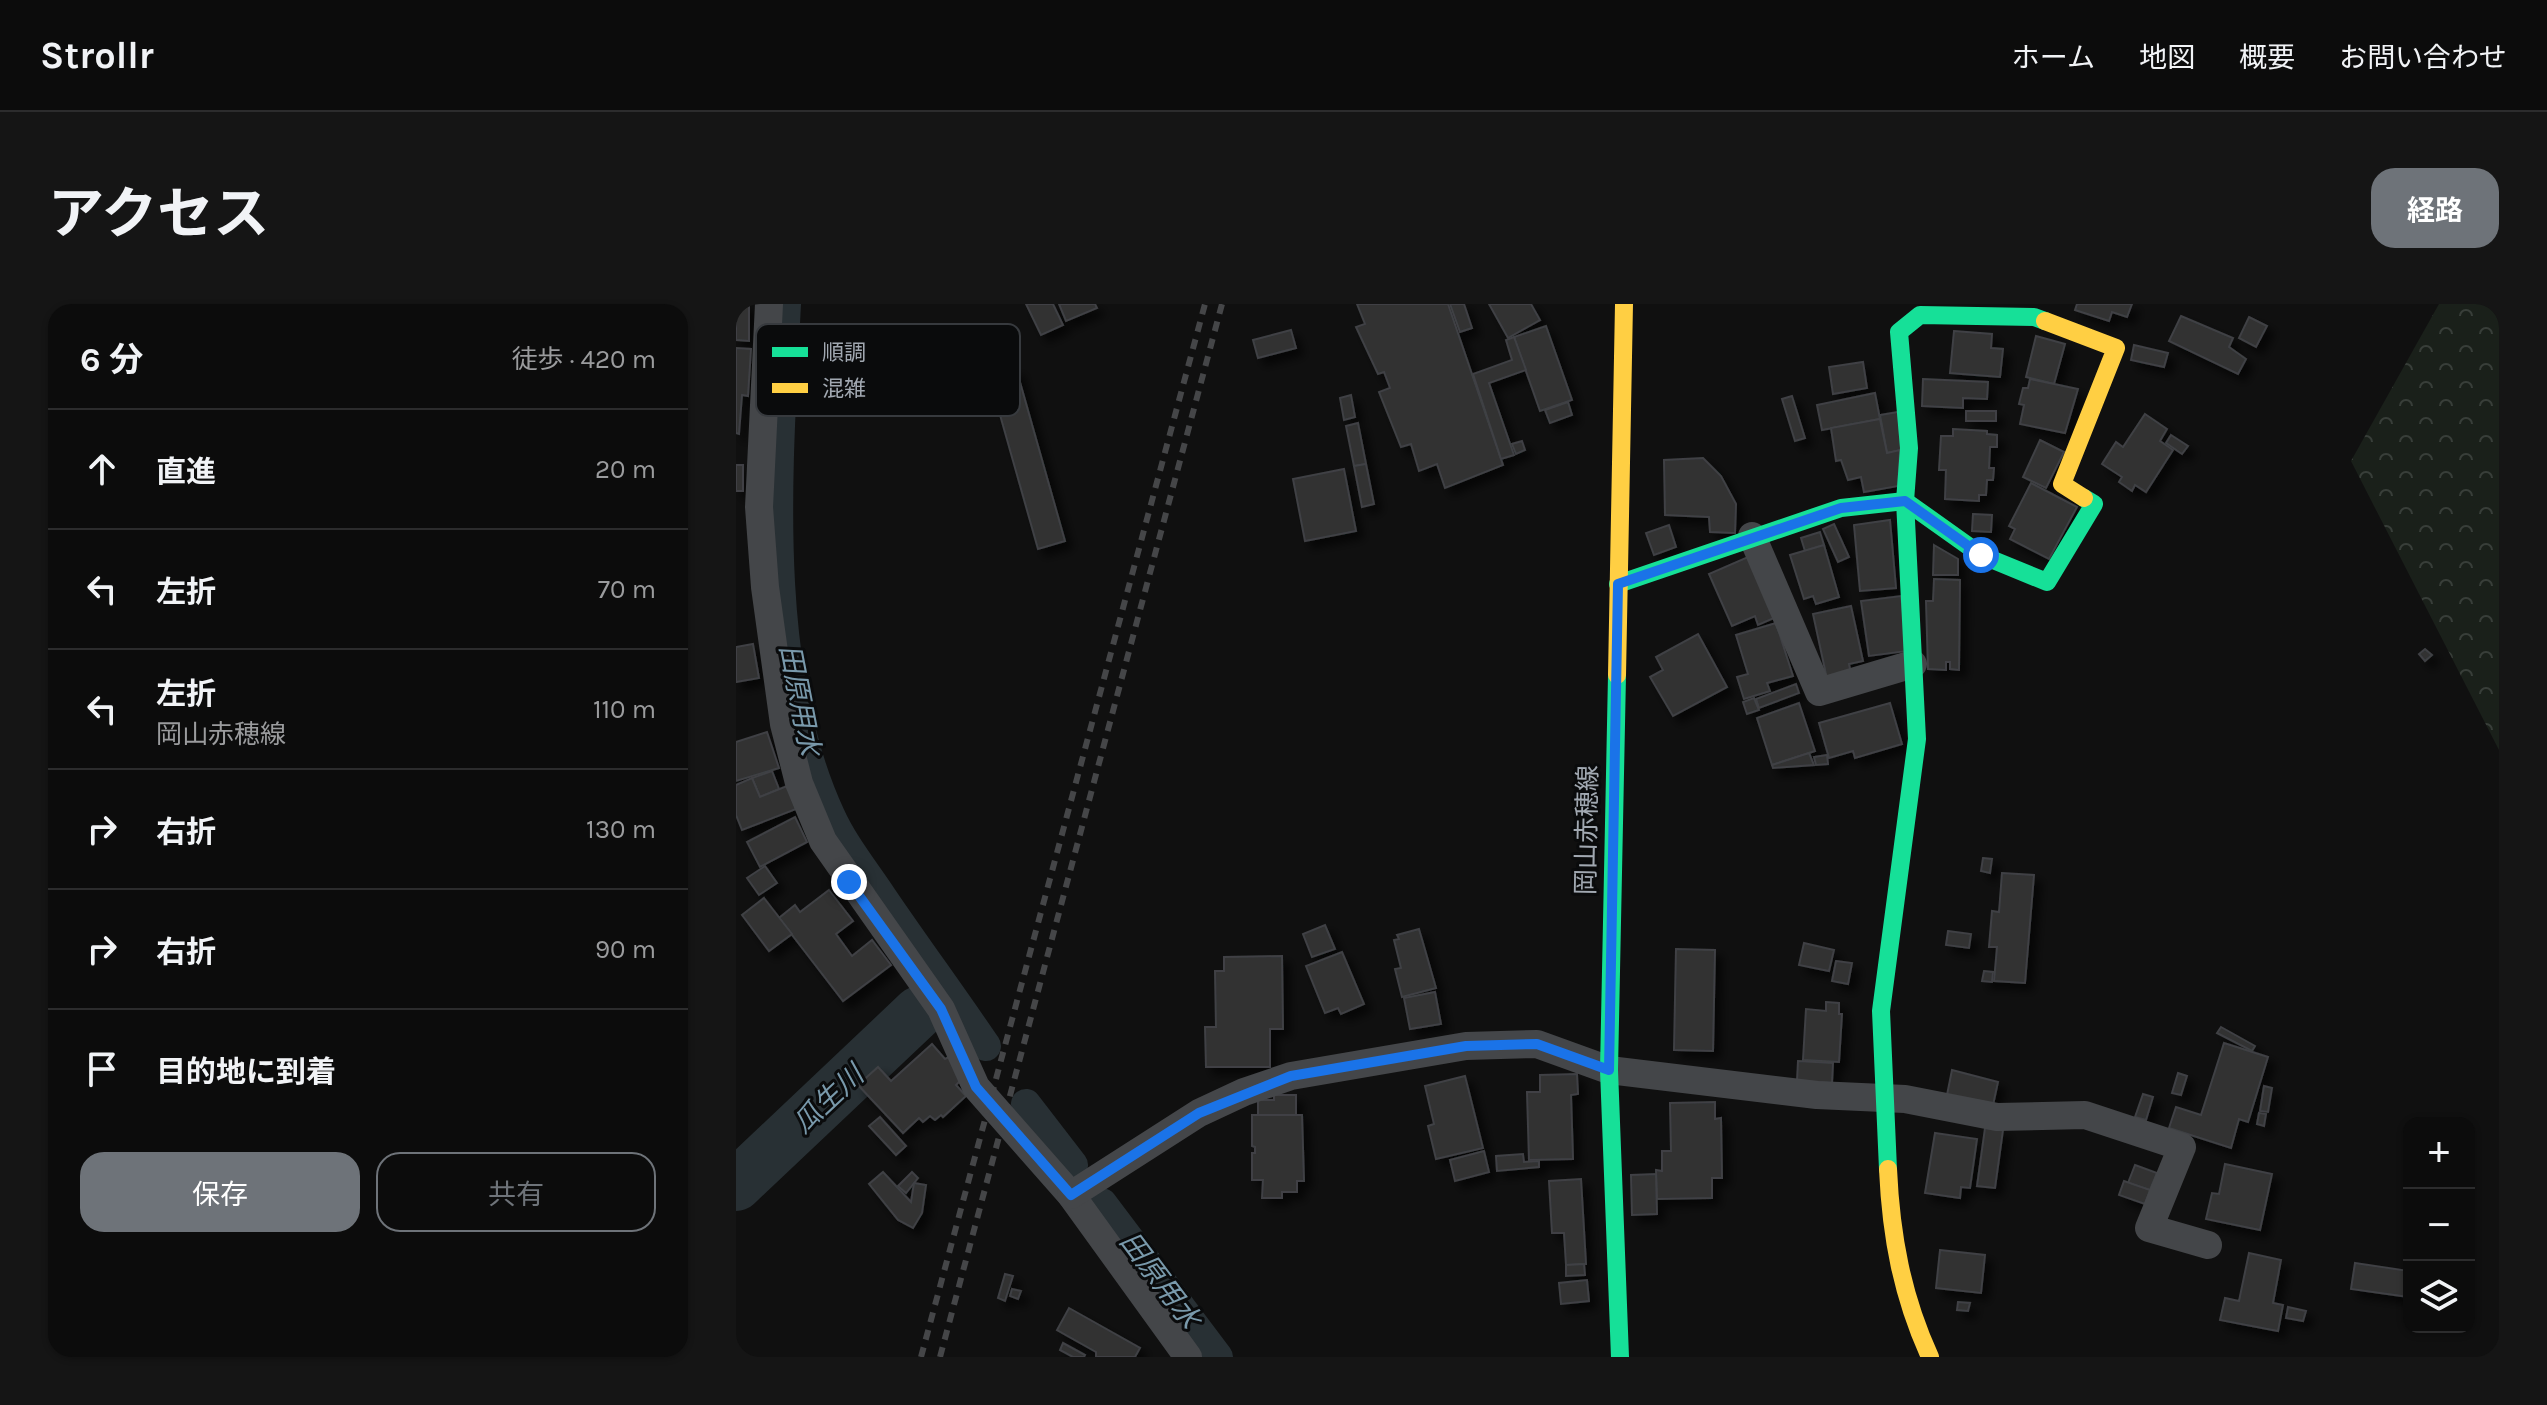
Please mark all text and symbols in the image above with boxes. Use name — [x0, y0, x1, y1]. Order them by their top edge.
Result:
text: Strollr — [40, 33, 154, 78]
text: ホーム — [2012, 41, 2095, 74]
text: 地図 — [2139, 41, 2195, 74]
text: 概要 — [2239, 41, 2295, 74]
text: お問い合わせ — [2339, 41, 2507, 74]
button: 経路 — [2371, 168, 2499, 248]
text: アクセス — [48, 182, 269, 247]
legend — [756, 324, 1020, 416]
text: 6 分 — [80, 340, 143, 380]
text: 順調 — [822, 340, 866, 366]
text: 徒歩 · 420 m — [511, 344, 656, 375]
text: 混雑 — [822, 376, 866, 402]
icon: ahead — [80, 447, 124, 491]
text: 直進 — [156, 454, 216, 490]
text: 20 m — [595, 454, 656, 485]
route start — [1963, 537, 1999, 573]
icon: left — [80, 567, 124, 611]
text: 左折 — [156, 574, 216, 610]
text: 70 m — [598, 574, 656, 605]
water label: 田原用水 — [773, 642, 827, 761]
text: 左折 — [156, 676, 216, 712]
icon: left — [80, 687, 124, 731]
text: 110 m — [593, 694, 656, 725]
text: 岡山赤穂線 — [156, 719, 286, 750]
street label: 岡山赤穂線 — [1570, 765, 1604, 895]
icon: right — [80, 807, 124, 851]
text: 右折 — [156, 814, 216, 850]
text: 130 m — [586, 814, 656, 845]
route end — [831, 864, 867, 900]
icon: right — [80, 927, 124, 971]
text: 右折 — [156, 934, 216, 970]
text: 90 m — [595, 934, 656, 965]
icon: arrive — [80, 1047, 124, 1091]
text: 目的地に到着 — [156, 1054, 336, 1090]
water label: 瓜生川 — [786, 1056, 872, 1140]
map controls — [2403, 1117, 2475, 1333]
button: + — [2403, 1117, 2475, 1189]
button: 保存 — [80, 1152, 360, 1232]
button: 共有 — [376, 1152, 656, 1232]
button: − — [2403, 1189, 2475, 1261]
water label: 田原用水 — [1113, 1225, 1209, 1337]
button: layers — [2403, 1261, 2475, 1333]

